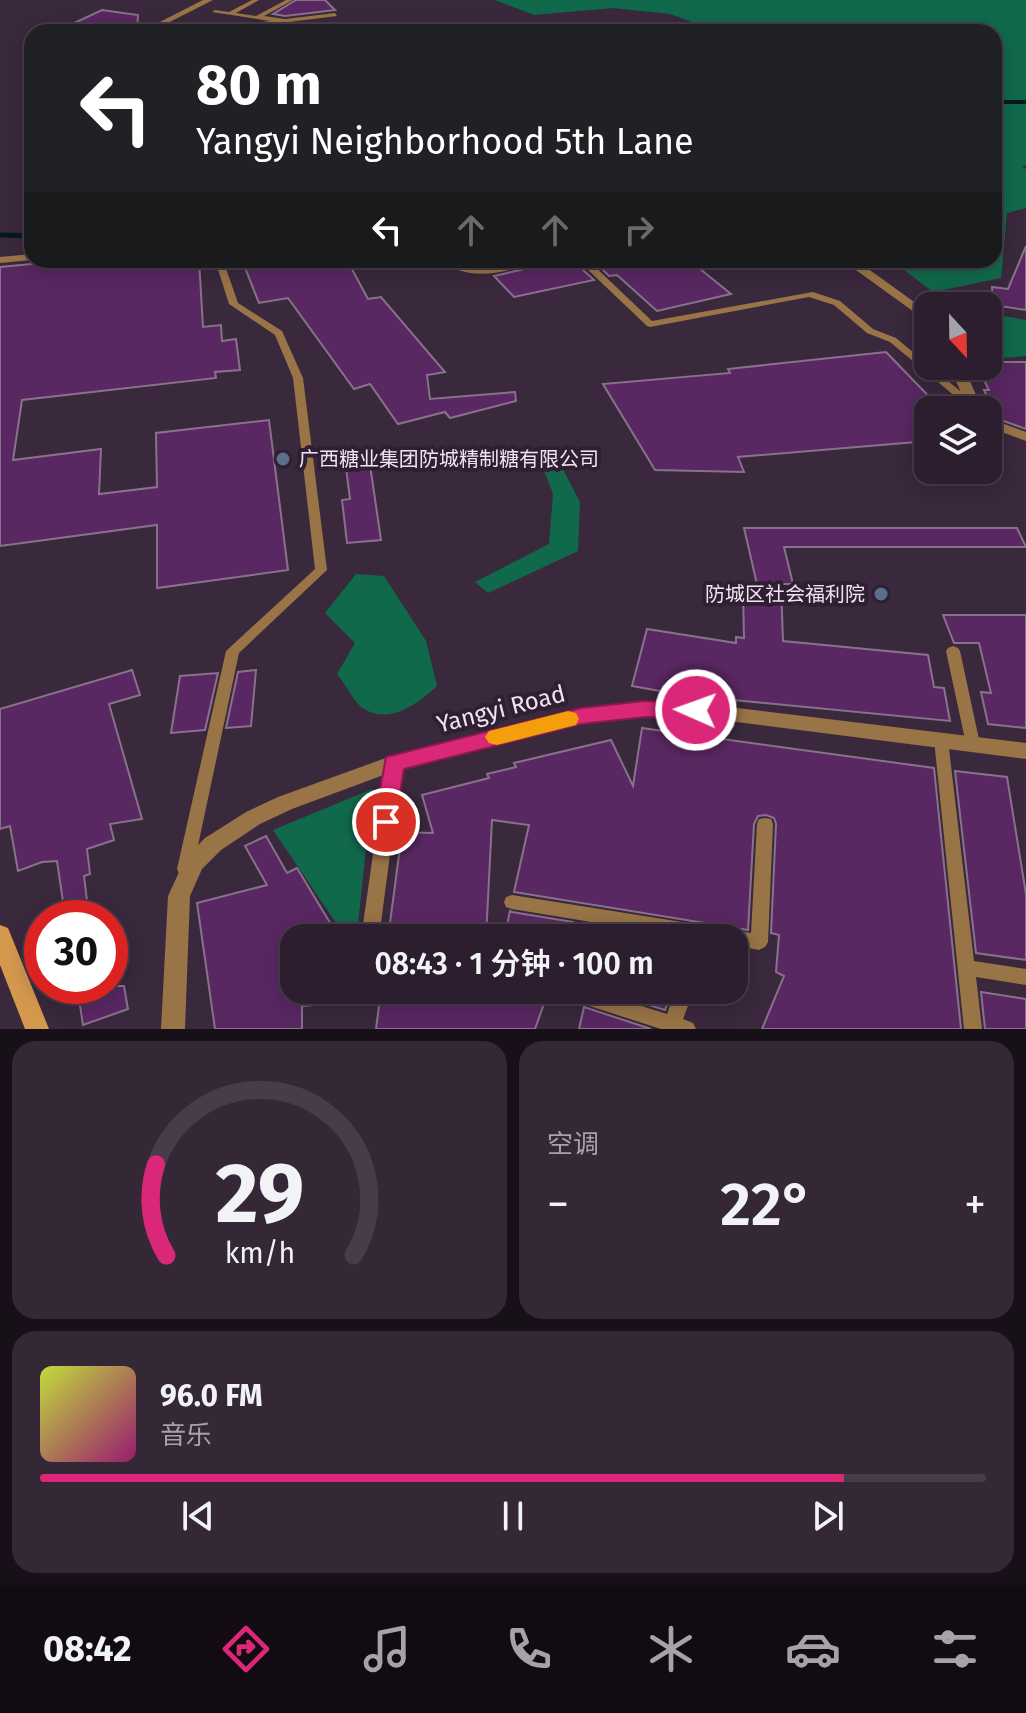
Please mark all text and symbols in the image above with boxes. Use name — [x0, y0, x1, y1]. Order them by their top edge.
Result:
text: 80 m — [196, 52, 322, 119]
icon: left — [64, 56, 168, 160]
text: Yangyi Neighborhood 5th Lane — [196, 120, 694, 164]
icon: left — [365, 208, 409, 252]
icon: ahead — [449, 208, 493, 252]
icon: ahead — [533, 208, 577, 252]
icon: right — [617, 208, 661, 252]
north arrow — [914, 292, 1002, 380]
map controls — [914, 292, 1002, 484]
button: layers — [914, 396, 1002, 484]
place label: 广西糖业集团防城精制糖有限公司 — [299, 447, 599, 471]
marker: 广西糖业集团防城精制糖有限公司 — [274, 450, 292, 468]
place label: 防城区社会福利院 — [705, 582, 865, 606]
marker: 防城区社会福利院 — [872, 585, 890, 603]
position arrow — [654, 668, 738, 752]
street label: Yangyi Road — [434, 680, 568, 738]
pin — [352, 788, 420, 856]
icon: arrive — [364, 800, 408, 844]
speed limit sign: 30 — [24, 900, 128, 1004]
text: 08:43 · 1 分钟 · 100 m — [374, 946, 654, 982]
text: 空调 — [547, 1129, 599, 1160]
text: 29 — [215, 1144, 304, 1244]
text: 22° — [720, 1169, 813, 1241]
text: − — [547, 1178, 569, 1231]
text: + — [964, 1178, 986, 1231]
text: km/h — [224, 1236, 295, 1271]
text: 96.0 FM — [160, 1378, 263, 1414]
text: 音乐 — [160, 1420, 212, 1451]
icon: previous — [176, 1494, 220, 1538]
icon: pause — [491, 1494, 535, 1538]
icon: next — [806, 1494, 850, 1538]
icon: directions — [218, 1621, 274, 1677]
icon: music — [359, 1621, 415, 1677]
icon: phone — [501, 1621, 557, 1677]
icon: climate — [643, 1621, 699, 1677]
icon: car — [785, 1621, 841, 1677]
icon: filters — [927, 1621, 983, 1677]
text: 08:42 — [43, 1627, 132, 1671]

